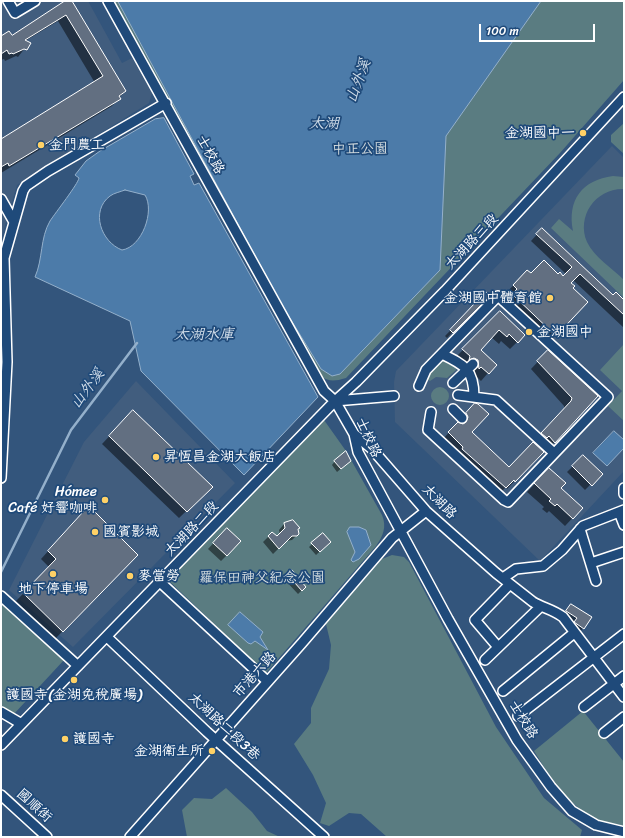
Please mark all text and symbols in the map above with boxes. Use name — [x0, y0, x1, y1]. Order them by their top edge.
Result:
scale bar — [481, 16, 597, 42]
text: 100 m — [486, 20, 519, 42]
water label: 山外溪 — [343, 57, 375, 105]
water label: 太湖 — [309, 115, 339, 133]
place label: 金湖國中一 — [505, 125, 575, 141]
marker: 金湖國中一 — [578, 128, 588, 138]
street label: 士校路 — [192, 133, 228, 177]
place label: 金門農工 — [49, 137, 105, 153]
marker: 金門農工 — [36, 140, 46, 150]
park label: 中正公園 — [332, 141, 388, 157]
street label: 太湖路三段 — [442, 211, 502, 273]
place label: 金湖國中體育館 — [444, 290, 542, 306]
marker: 金湖國中體育館 — [545, 293, 555, 303]
place label: 金湖國中 — [537, 324, 593, 340]
water label: 太湖水庫 — [174, 326, 234, 344]
marker: 金湖國中 — [524, 327, 534, 337]
water label: 山外溪 — [67, 366, 109, 412]
street label: 士校路 — [352, 415, 384, 461]
place label: 昇恆昌金湖大飯店 — [164, 449, 276, 465]
marker: 昇恆昌金湖大飯店 — [151, 452, 161, 462]
street label: 太湖路 — [418, 481, 460, 523]
place label: Hómee Café 好響咖啡 — [8, 484, 97, 516]
marker: Hómee Café 好響咖啡 — [100, 495, 110, 505]
street label: 太湖路二段 — [162, 498, 222, 560]
place label: 國賓影城 — [103, 524, 159, 540]
marker: 國賓影城 — [90, 527, 100, 537]
place label: 麥當勞 — [138, 568, 180, 584]
marker: 地下停車場 — [48, 569, 58, 579]
park label: 羅保田神父紀念公園 — [199, 570, 325, 586]
marker: 麥當勞 — [125, 571, 135, 581]
place label: 地下停車場 — [18, 581, 88, 597]
street label: 市港六路 — [230, 649, 280, 701]
marker: 護國寺(金湖免稅廣場) — [69, 675, 79, 685]
place label: 護國寺(金湖免稅廣場) — [6, 687, 142, 703]
street label: 太湖路二段3巷 — [185, 690, 263, 764]
street label: 士校路 — [505, 698, 541, 742]
place label: 護國寺 — [73, 731, 115, 747]
marker: 護國寺 — [60, 734, 70, 744]
place label: 金湖衛生所 — [134, 743, 204, 759]
marker: 金湖衛生所 — [207, 746, 217, 756]
street label: 國順街 — [13, 786, 55, 826]

